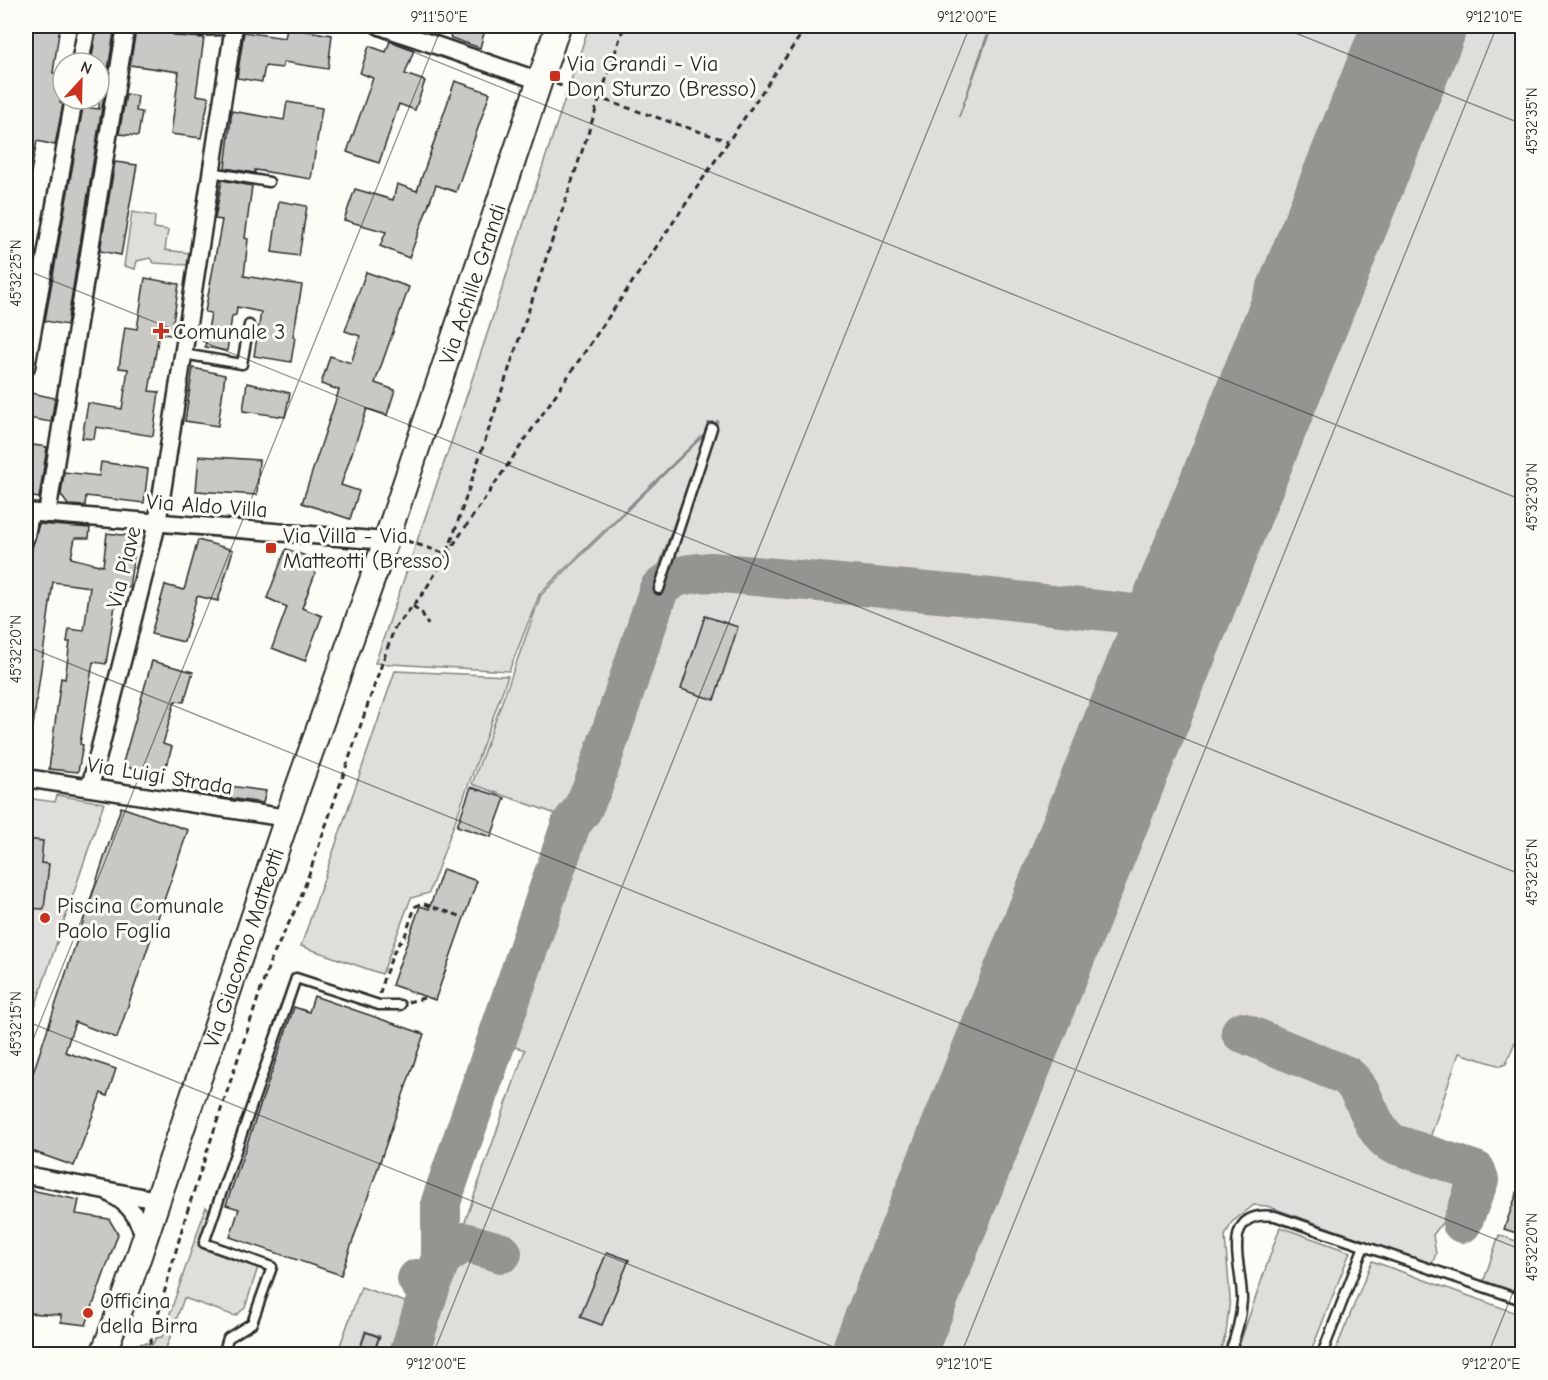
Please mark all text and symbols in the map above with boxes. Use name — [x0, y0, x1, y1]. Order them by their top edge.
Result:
text: 9°11'50"E — [411, 8, 467, 26]
text: 9°12'00"E — [937, 8, 997, 26]
text: 9°12'10"E — [1466, 8, 1522, 26]
north arrow — [51, 51, 111, 111]
place label: Via Grandi - Via Don Sturzo (Bresso) — [567, 51, 757, 102]
text: N — [78, 58, 94, 78]
marker: Via Grandi - Via Don Sturzo (Bresso) — [548, 69, 562, 83]
text: 45°32'35"N — [1523, 87, 1541, 155]
street label: Via Achille Grandi — [434, 200, 512, 368]
text: 45°32'25"N — [7, 239, 25, 307]
place label: Comunale 3 — [173, 319, 285, 345]
marker: Comunale 3 — [154, 324, 168, 338]
text: 45°32'30"N — [1523, 463, 1541, 531]
street label: Via Aldo Villa — [145, 489, 268, 523]
street label: Via Piave — [101, 523, 147, 611]
place label: Via Villa - Via Matteotti (Bresso) — [283, 523, 450, 574]
marker: Via Villa - Via Matteotti (Bresso) — [264, 541, 278, 555]
text: 45°32'20"N — [7, 615, 25, 683]
street label: Via Luigi Strada — [85, 752, 235, 800]
text: 45°32'25"N — [1523, 838, 1541, 906]
street label: Via Giacomo Matteotti — [198, 845, 290, 1051]
place label: Piscina Comunale Paolo Foglia — [57, 893, 224, 944]
marker: Piscina Comunale Paolo Foglia — [38, 911, 52, 925]
text: 45°32'15"N — [7, 991, 25, 1057]
text: 45°32'20"N — [1523, 1213, 1541, 1281]
place label: Officina della Birra — [100, 1288, 198, 1339]
marker: Officina della Birra — [81, 1306, 95, 1320]
text: 9°12'00"E — [406, 1355, 466, 1373]
text: 9°12'10"E — [936, 1355, 992, 1373]
text: 9°12'20"E — [1462, 1355, 1520, 1373]

